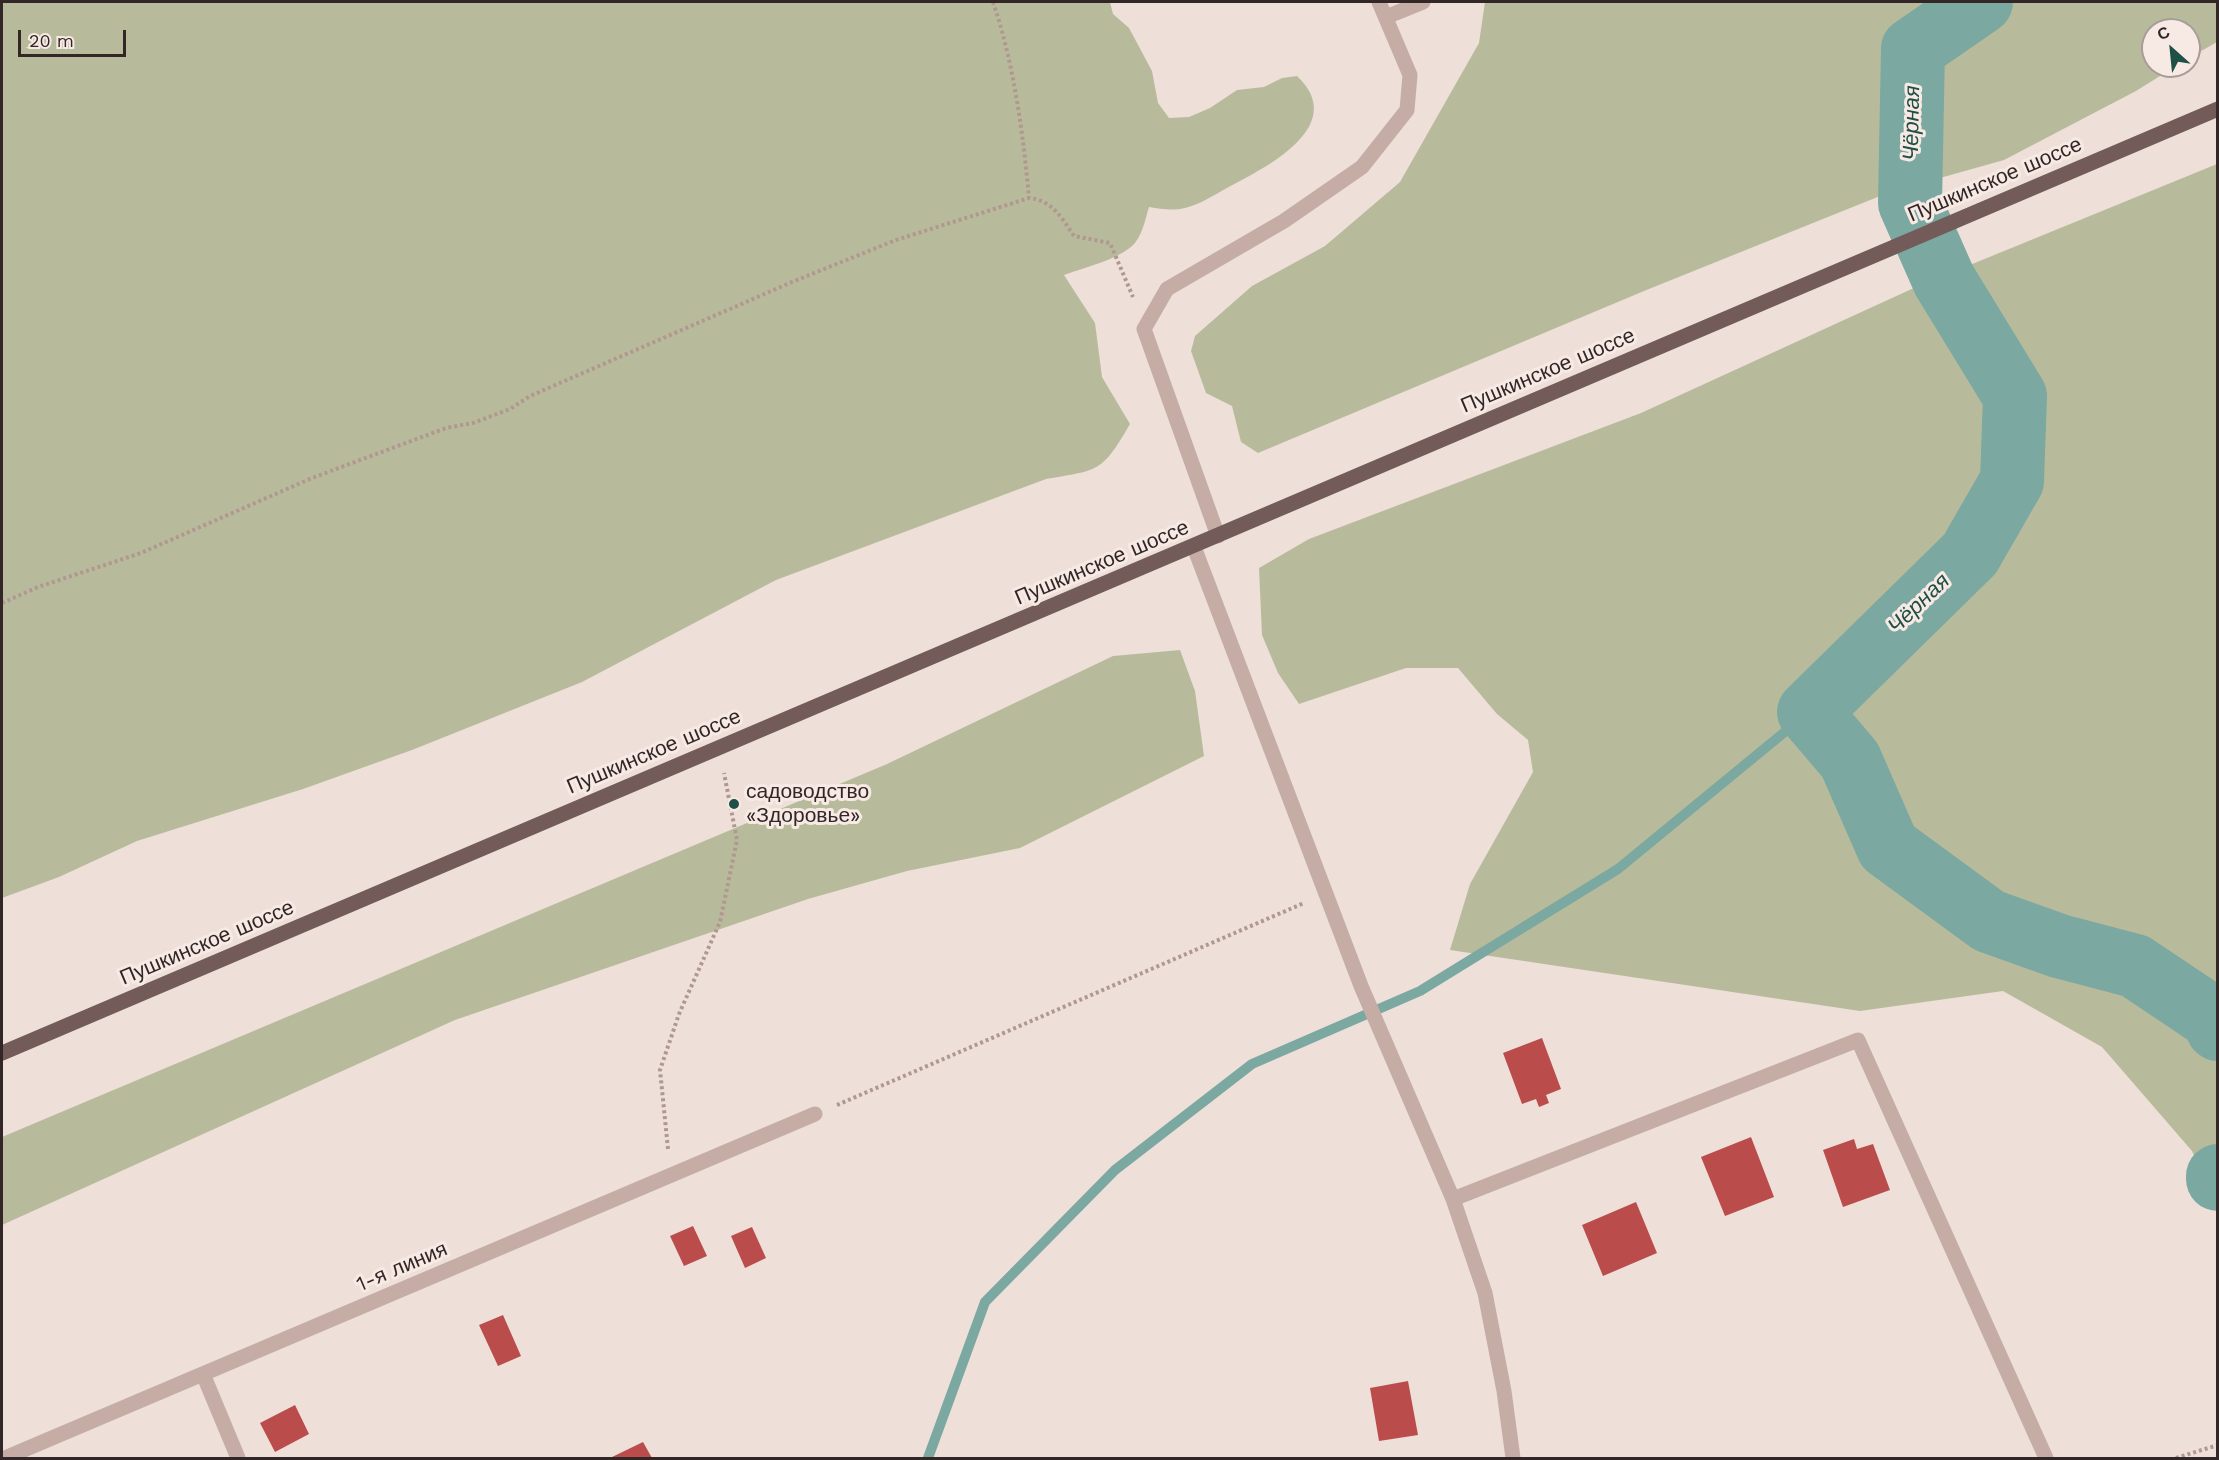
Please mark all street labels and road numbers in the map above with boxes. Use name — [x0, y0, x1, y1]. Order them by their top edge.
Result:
street label: Пушкинское шоссе — [1904, 132, 2086, 228]
street label: Пушкинское шоссе — [1457, 323, 1639, 419]
street label: Пушкинское шоссе — [1011, 515, 1193, 611]
street label: Пушкинское шоссе — [563, 704, 745, 800]
street label: Пушкинское шоссе — [116, 895, 298, 991]
street label: 1-я линия — [353, 1237, 451, 1297]

